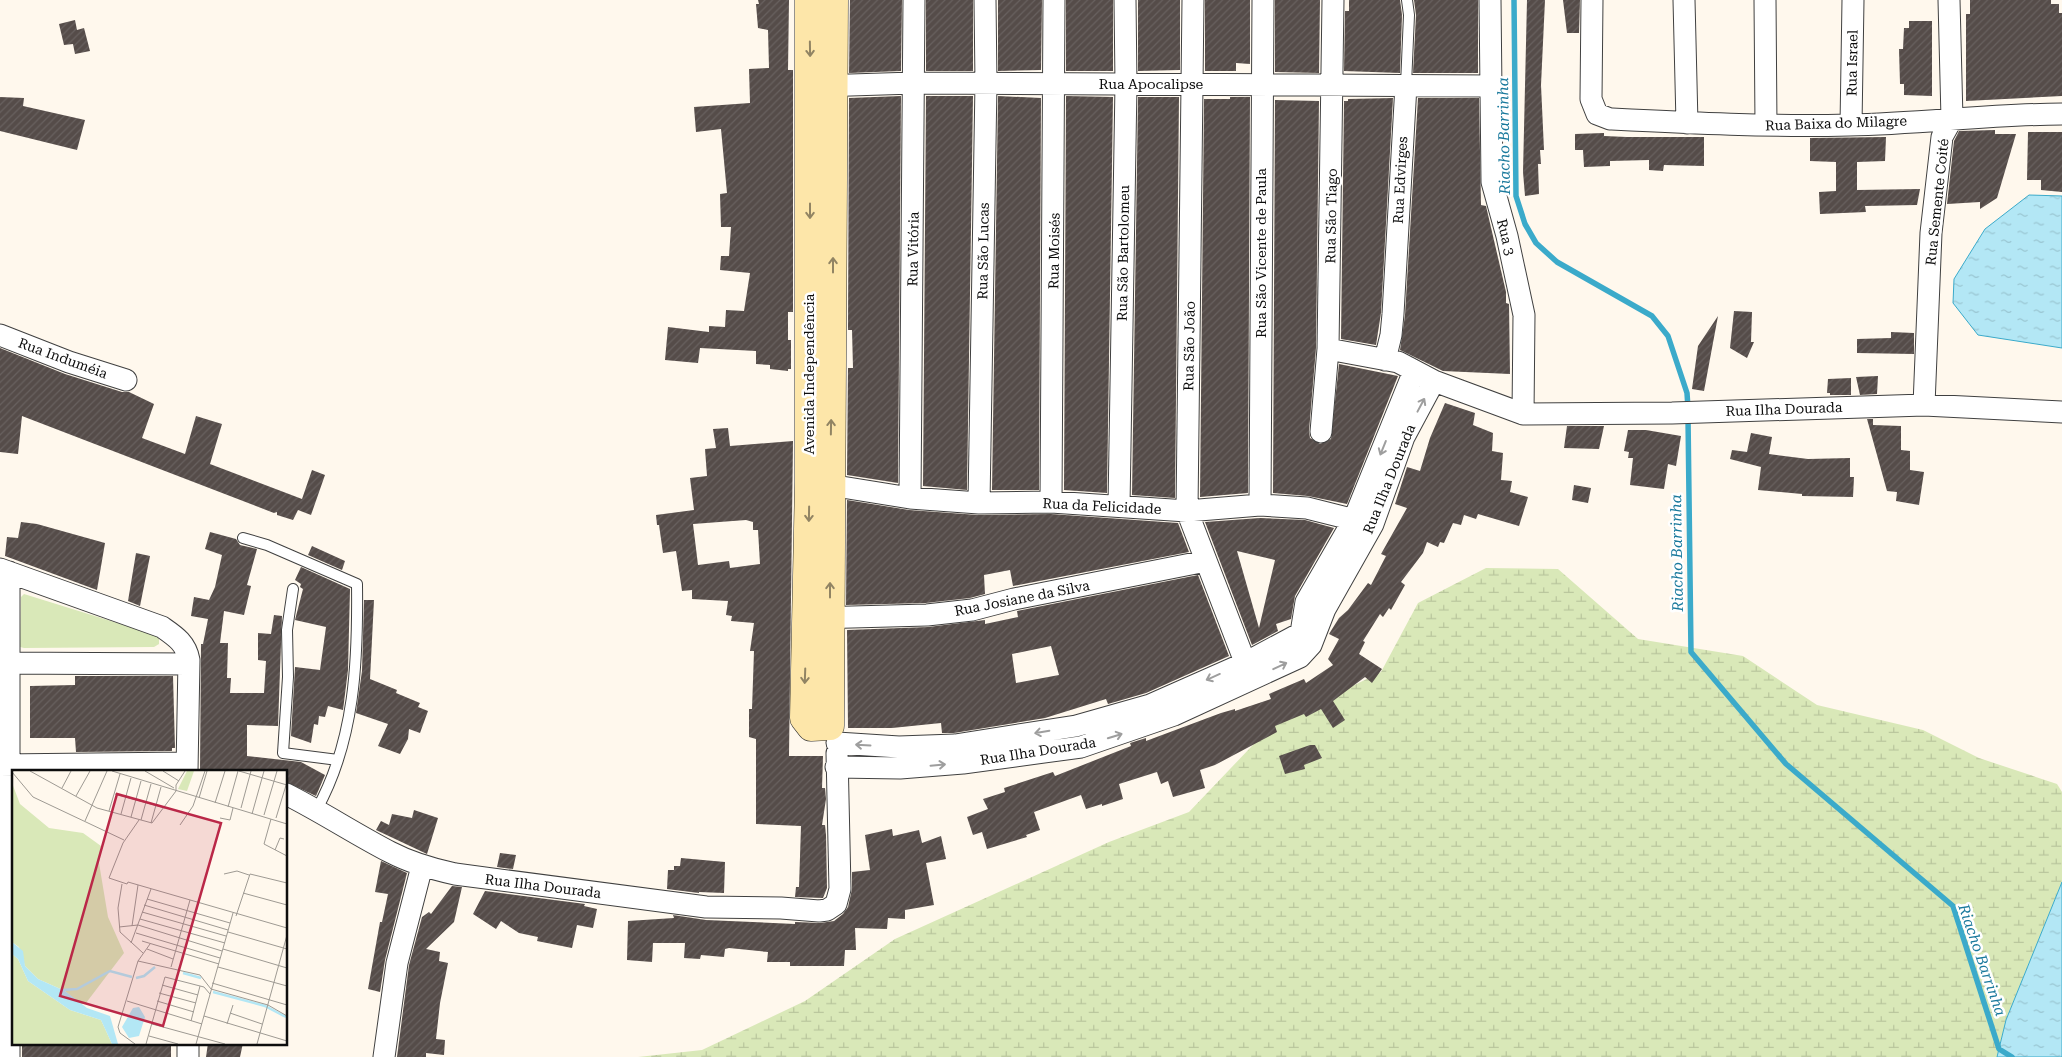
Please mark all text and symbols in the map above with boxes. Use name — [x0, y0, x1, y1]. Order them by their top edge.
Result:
street label: Rua Israel — [1843, 29, 1861, 96]
one-way arrow — [805, 40, 815, 56]
street label: Rua Apocalipse — [1099, 76, 1204, 92]
water label: Riacho Barrinha — [1494, 77, 1514, 196]
street label: Rua Baixa do Milagre — [1765, 113, 1908, 133]
street label: Rua Edvirges — [1390, 136, 1410, 224]
street label: Rua Semente Coité — [1922, 137, 1952, 266]
street label: Rua São Vicente de Paula — [1253, 168, 1269, 338]
street label: Rua São Tiago — [1322, 168, 1340, 264]
street label: Rua São Bartolomeu — [1114, 184, 1132, 321]
one-way arrow — [805, 202, 815, 219]
street label: Rua São Lucas — [974, 202, 992, 300]
street label: Rua Vitória — [904, 211, 922, 287]
street label: Rua Moisés — [1045, 212, 1063, 289]
street label: Rua 3 — [1494, 217, 1518, 257]
one-way arrow — [828, 257, 838, 274]
street label: Avenida Independência — [801, 293, 817, 454]
street label: Rua São João — [1180, 301, 1198, 391]
street label: Rua Induméia — [16, 334, 110, 382]
one-way arrow — [1416, 398, 1426, 413]
street label: Rua Ilha Dourada — [1725, 399, 1843, 419]
one-way arrow — [826, 420, 836, 436]
street label: Rua Ilha Dourada — [1360, 421, 1418, 536]
one-way arrow — [1377, 440, 1387, 455]
water label: Riacho Barrinha — [1667, 494, 1687, 613]
street label: Rua da Felicidade — [1042, 495, 1162, 517]
one-way arrow — [804, 505, 813, 521]
street label: Rua Josiane da Silva — [953, 577, 1091, 619]
one-way arrow — [825, 582, 835, 598]
one-way arrow — [1273, 661, 1288, 671]
one-way arrow — [801, 668, 810, 684]
one-way arrow — [1206, 673, 1221, 683]
one-way arrow — [1035, 727, 1051, 737]
one-way arrow — [1106, 731, 1122, 741]
street label: Rua Ilha Dourada — [979, 734, 1097, 768]
one-way arrow — [856, 740, 872, 749]
one-way arrow — [929, 760, 945, 769]
inset map — [12, 770, 288, 1044]
street label: Rua Ilha Dourada — [484, 871, 602, 901]
water label: Riacho Barrinha — [1954, 901, 2010, 1018]

